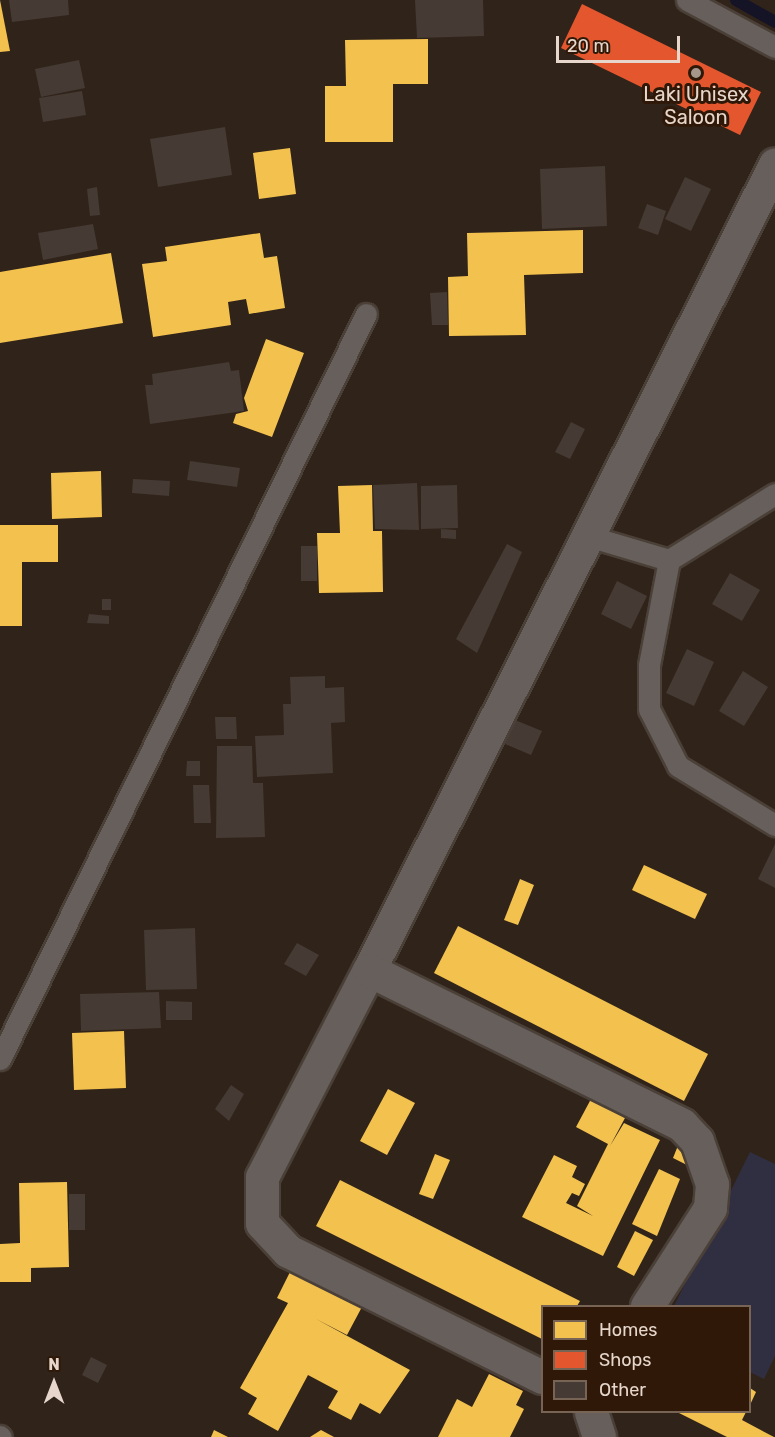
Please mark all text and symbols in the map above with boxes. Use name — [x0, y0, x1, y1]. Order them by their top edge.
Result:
scale bar — [559, 24, 684, 62]
text: 20 m — [567, 35, 609, 57]
marker: Laki Unisex Saloon — [689, 66, 703, 80]
place label: Laki Unisex Saloon — [643, 82, 749, 129]
legend — [541, 1305, 751, 1413]
text: Homes — [599, 1319, 657, 1341]
text: Shops — [599, 1349, 651, 1371]
north arrow — [24, 1353, 84, 1413]
text: N — [48, 1355, 60, 1374]
text: Other — [599, 1379, 646, 1401]

